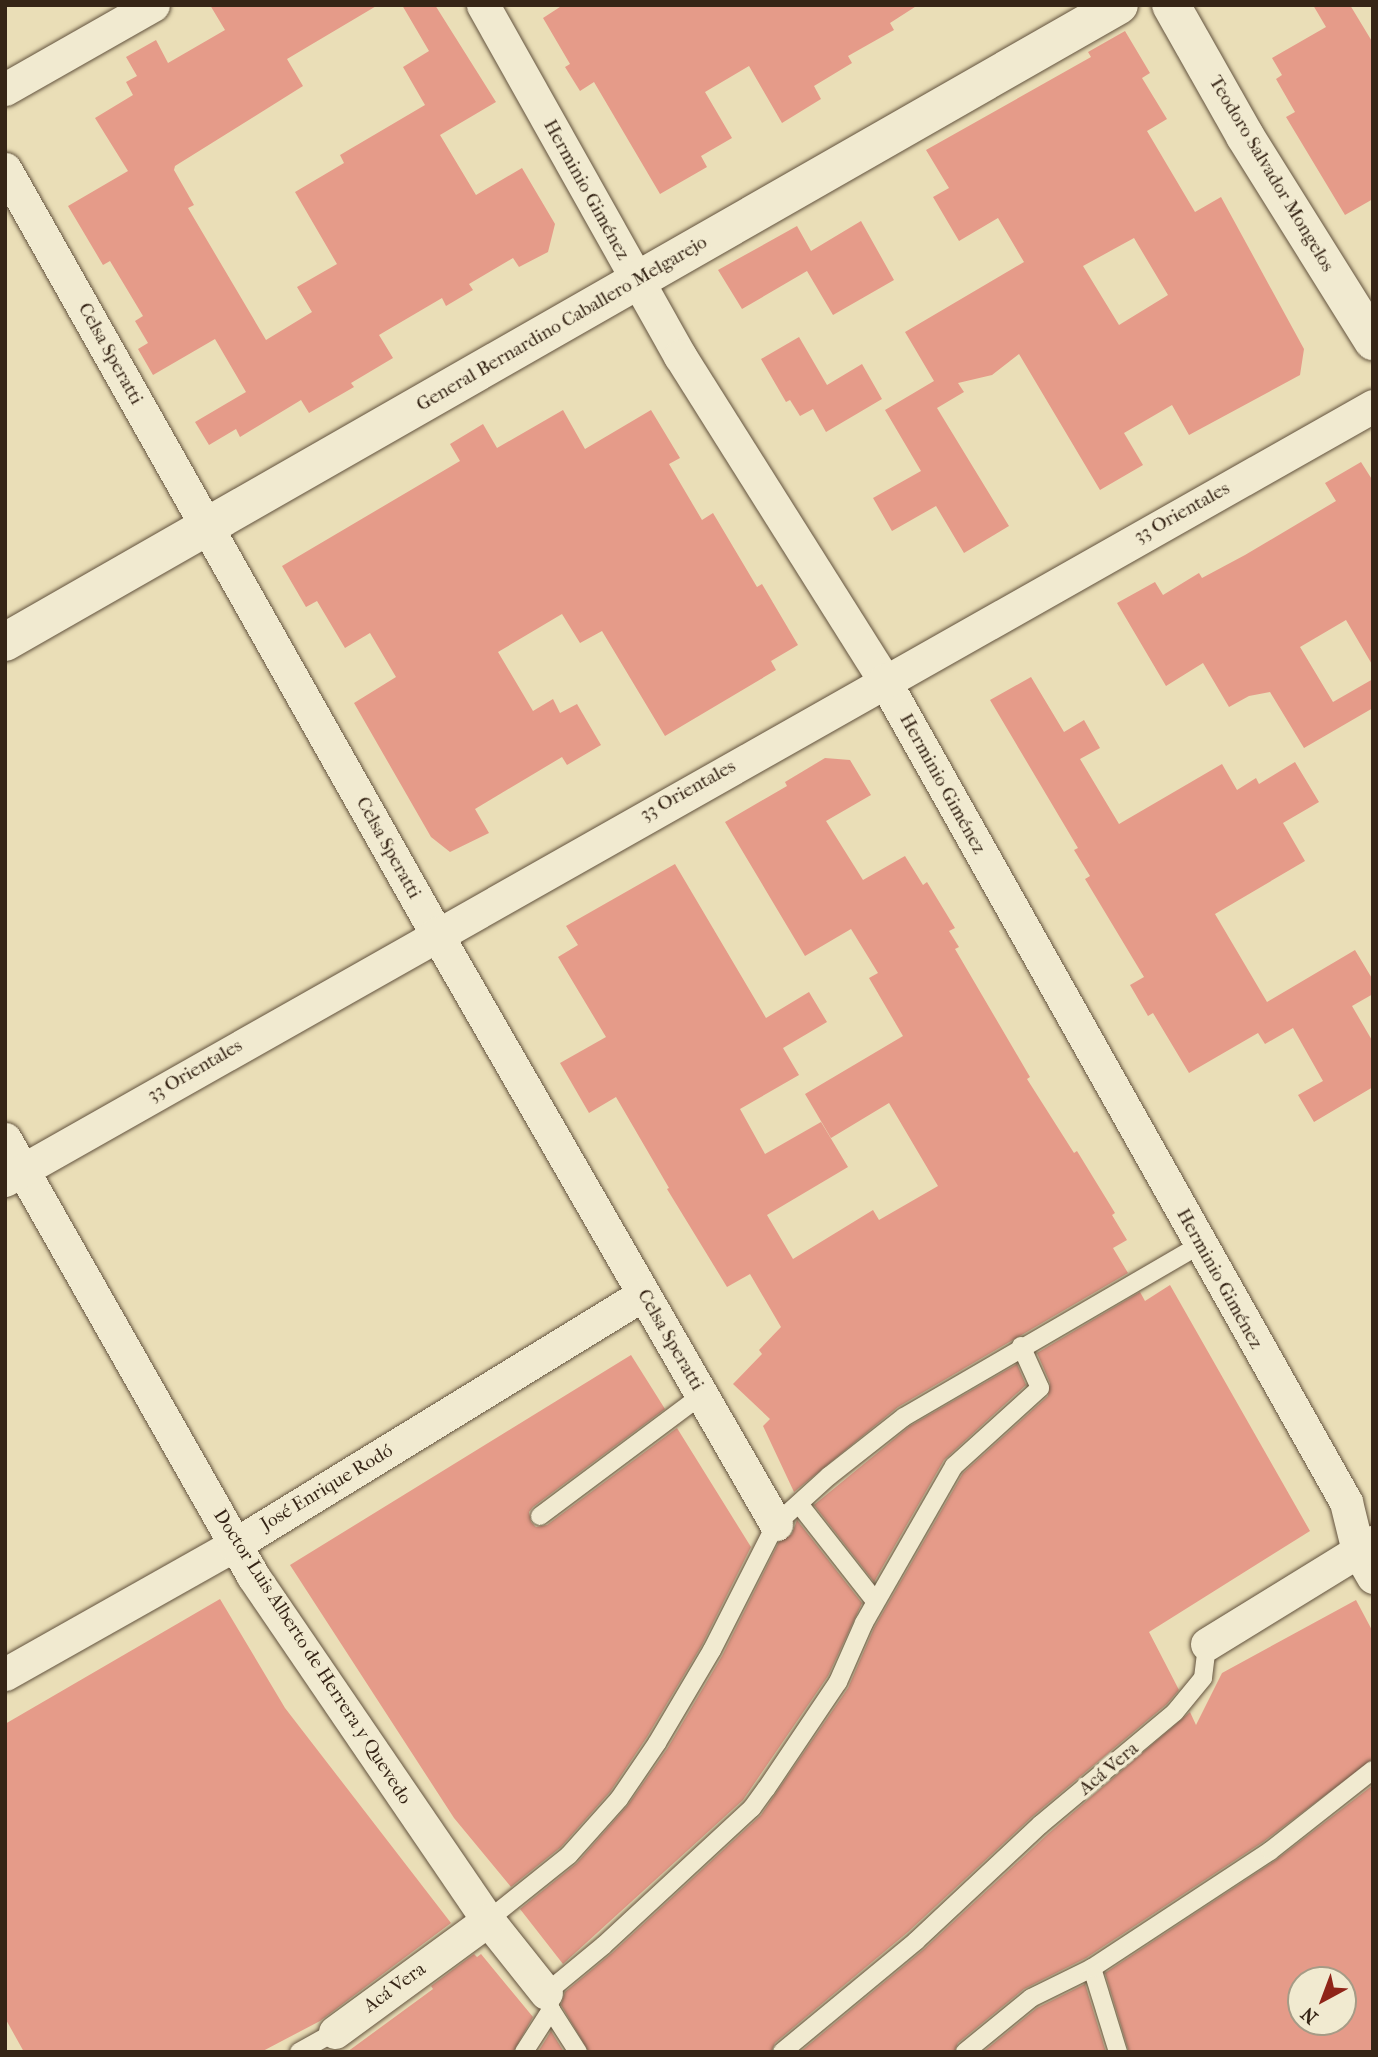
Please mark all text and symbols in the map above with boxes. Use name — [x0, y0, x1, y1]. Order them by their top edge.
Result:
street label: Teodoro Salvador Mongelos — [1203, 72, 1339, 276]
street label: Herminio Giménez — [538, 116, 634, 264]
street label: General Bernardino Caballero Melgarejo — [413, 231, 711, 417]
street label: Celsa Speratti — [73, 299, 147, 409]
street label: 33 Orientales — [1130, 477, 1234, 549]
street label: Herminio Giménez — [894, 710, 990, 858]
street label: 33 Orientales — [636, 755, 740, 827]
street label: Celsa Speratti — [351, 793, 425, 903]
street label: 33 Orientales — [144, 1035, 246, 1107]
street label: Herminio Giménez — [1171, 1205, 1267, 1353]
street label: Celsa Speratti — [632, 1285, 708, 1395]
street label: José Enrique Rodó — [257, 1440, 397, 1536]
street label: Doctor Luis Alberto de Herrera y Quevedo — [208, 1505, 416, 1809]
street label: Acá Vera — [1074, 1737, 1144, 1801]
street label: Acá Vera — [360, 1958, 430, 2018]
north arrow — [1287, 1966, 1357, 2036]
text: N — [1297, 2002, 1322, 2028]

